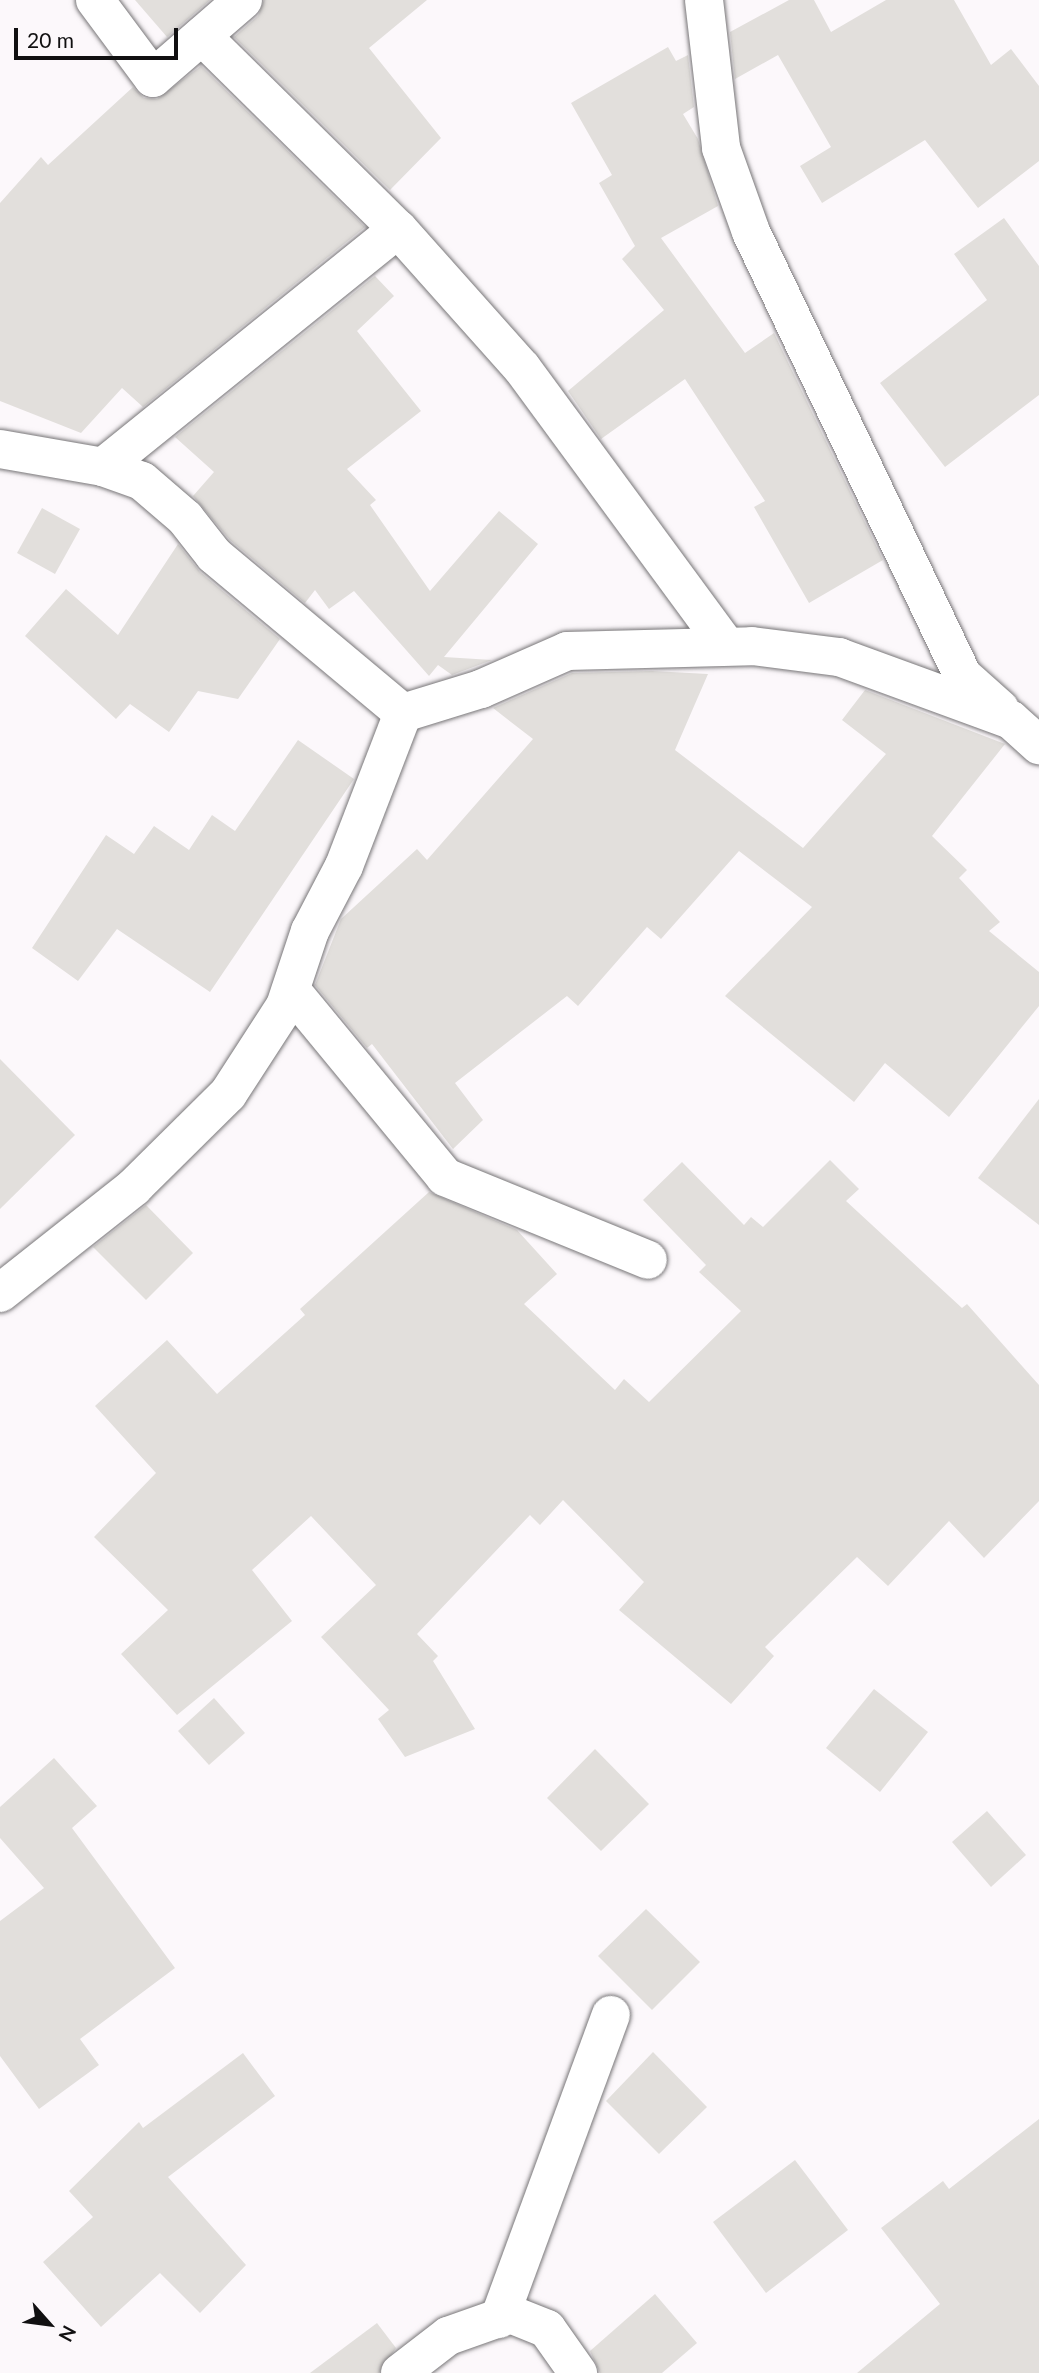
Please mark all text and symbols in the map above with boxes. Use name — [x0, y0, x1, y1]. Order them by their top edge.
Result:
scale bar — [18, 14, 182, 58]
text: 20 m — [27, 27, 74, 52]
north arrow — [14, 2289, 84, 2359]
text: N — [54, 2322, 82, 2346]

